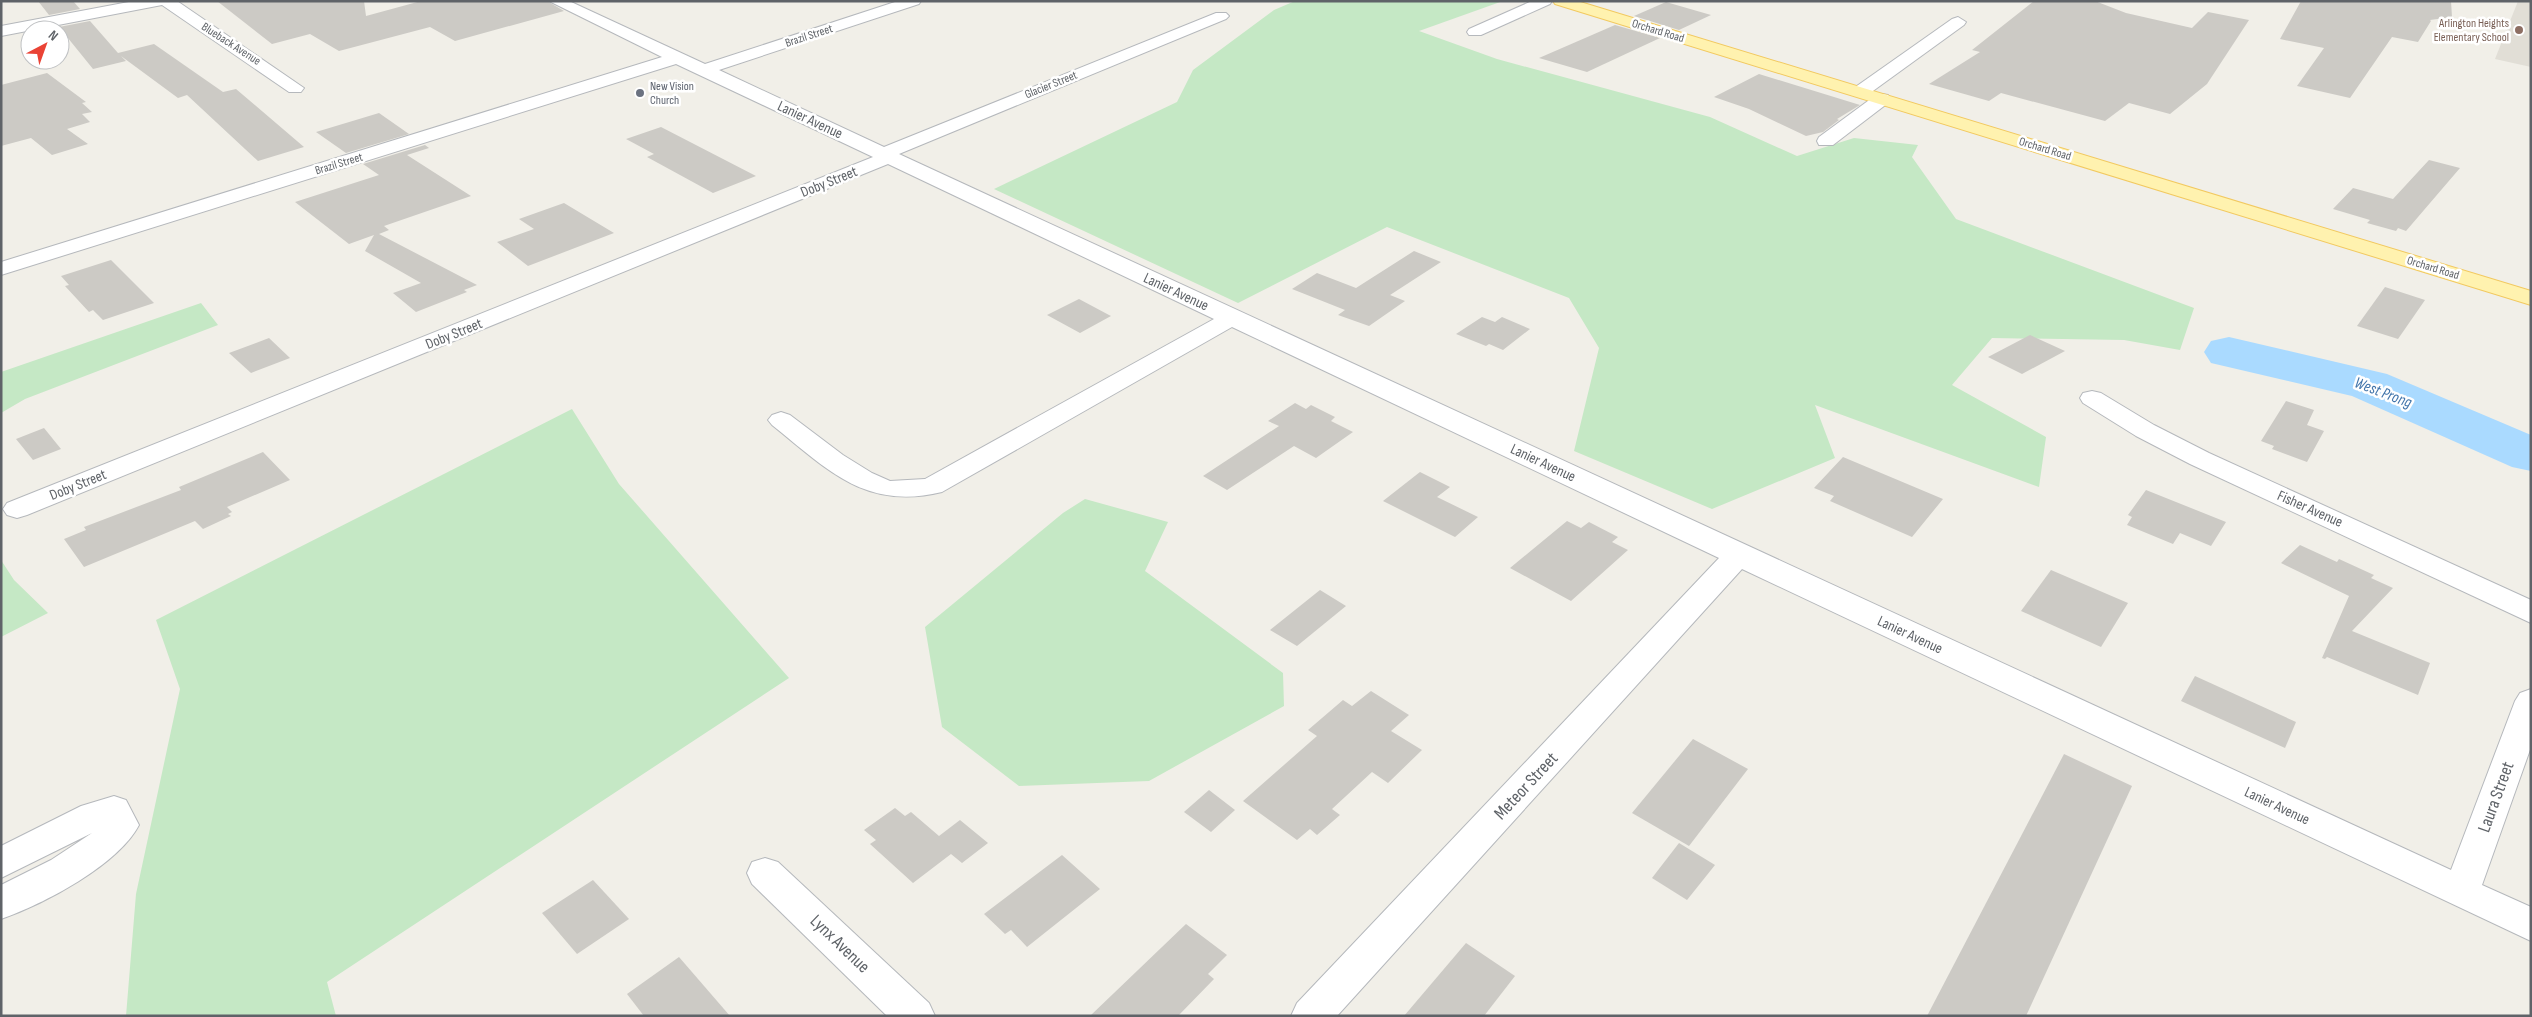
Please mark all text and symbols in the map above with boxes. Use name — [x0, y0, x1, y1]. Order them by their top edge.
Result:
street label: Orchard Road — [1630, 16, 1686, 46]
place label: Arlington Heights Elementary School — [2434, 16, 2509, 45]
street label: Blueback Avenue — [199, 19, 264, 69]
north arrow — [20, 20, 70, 70]
street label: Brazil Street — [783, 21, 835, 51]
marker: Arlington Heights Elementary School — [2513, 24, 2525, 36]
text: N — [45, 27, 62, 44]
street label: Glacier Street — [1023, 68, 1080, 102]
place label: New Vision Church — [650, 79, 694, 108]
marker: New Vision Church — [634, 87, 646, 99]
street label: Lanier Avenue — [774, 97, 846, 143]
street label: Orchard Road — [2017, 134, 2073, 164]
street label: Brazil Street — [313, 150, 365, 178]
street label: Doby Street — [798, 162, 861, 202]
street label: Orchard Road — [2405, 253, 2461, 283]
street label: Lanier Avenue — [1140, 269, 1212, 315]
street label: Doby Street — [423, 314, 486, 354]
water label: West Prong — [2352, 373, 2415, 413]
street label: Lanier Avenue — [1507, 440, 1579, 486]
street label: Doby Street — [47, 465, 110, 505]
street label: Fisher Avenue — [2274, 486, 2346, 532]
street label: Lanier Avenue — [1874, 612, 1946, 658]
street label: Meteor Street — [1490, 748, 1563, 824]
street label: Laura Street — [2474, 758, 2519, 835]
street label: Lanier Avenue — [2241, 783, 2313, 829]
street label: Lynx Avenue — [806, 911, 874, 977]

